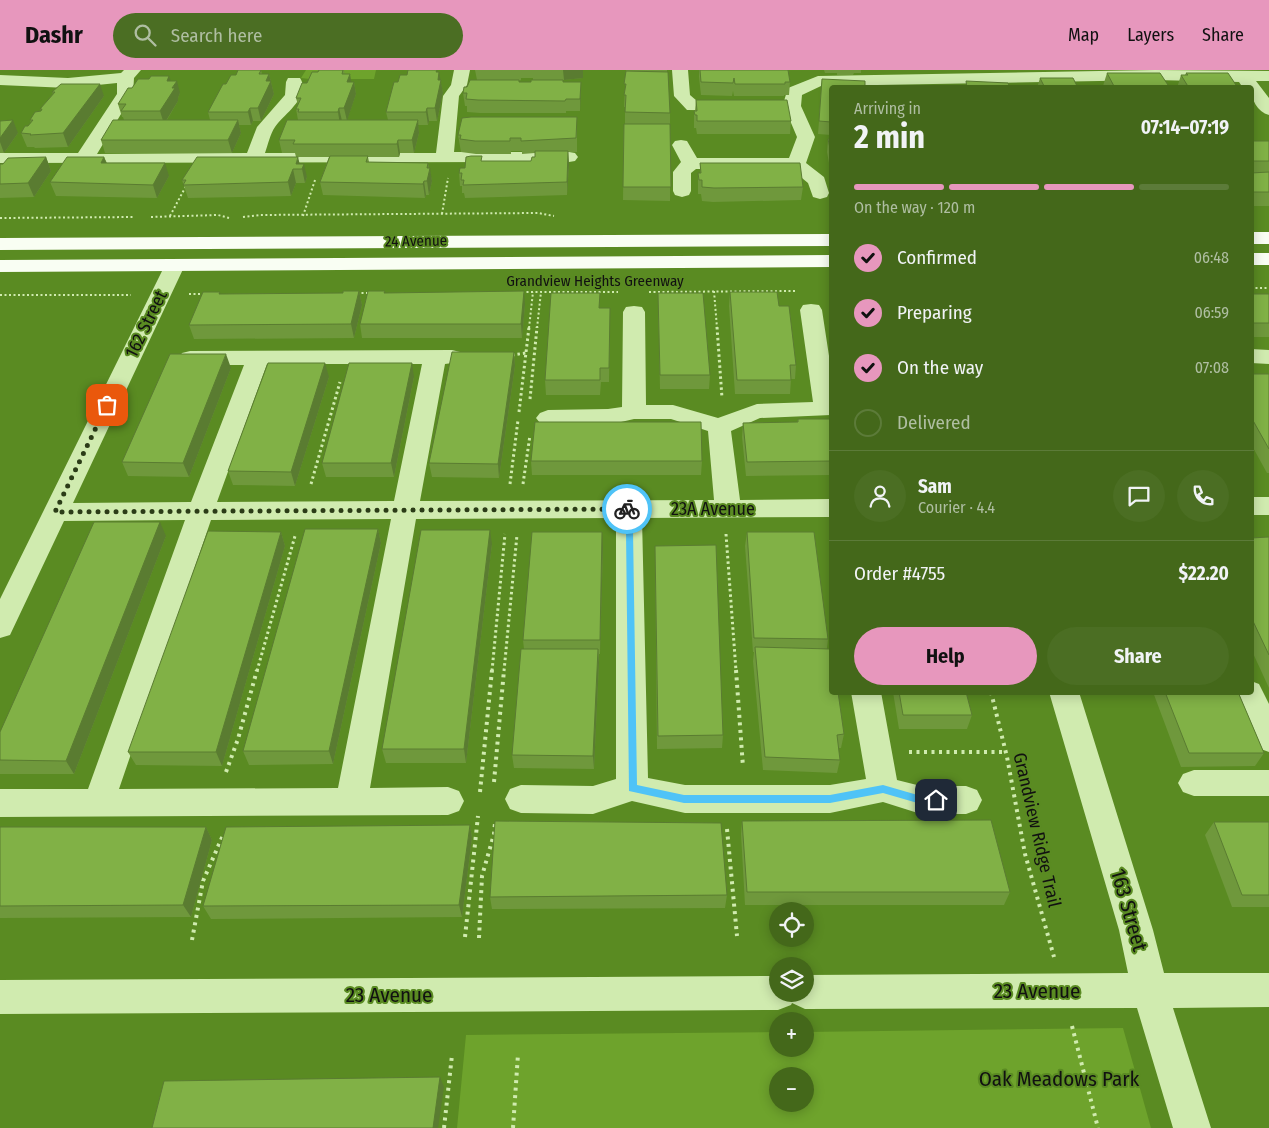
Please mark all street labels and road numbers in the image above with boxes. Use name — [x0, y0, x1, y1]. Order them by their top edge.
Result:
street label: 24 Avenue — [385, 231, 447, 251]
street label: Grandview Heights Greenway — [506, 272, 684, 290]
street label: 162 Street — [120, 287, 172, 361]
street label: 23A Avenue — [671, 498, 755, 520]
street label: Grandview Ridge Trail — [1008, 750, 1066, 910]
street label: 163 Street — [1105, 866, 1153, 954]
street label: 23 Avenue — [994, 978, 1080, 1004]
street label: 23 Avenue — [346, 982, 432, 1008]

